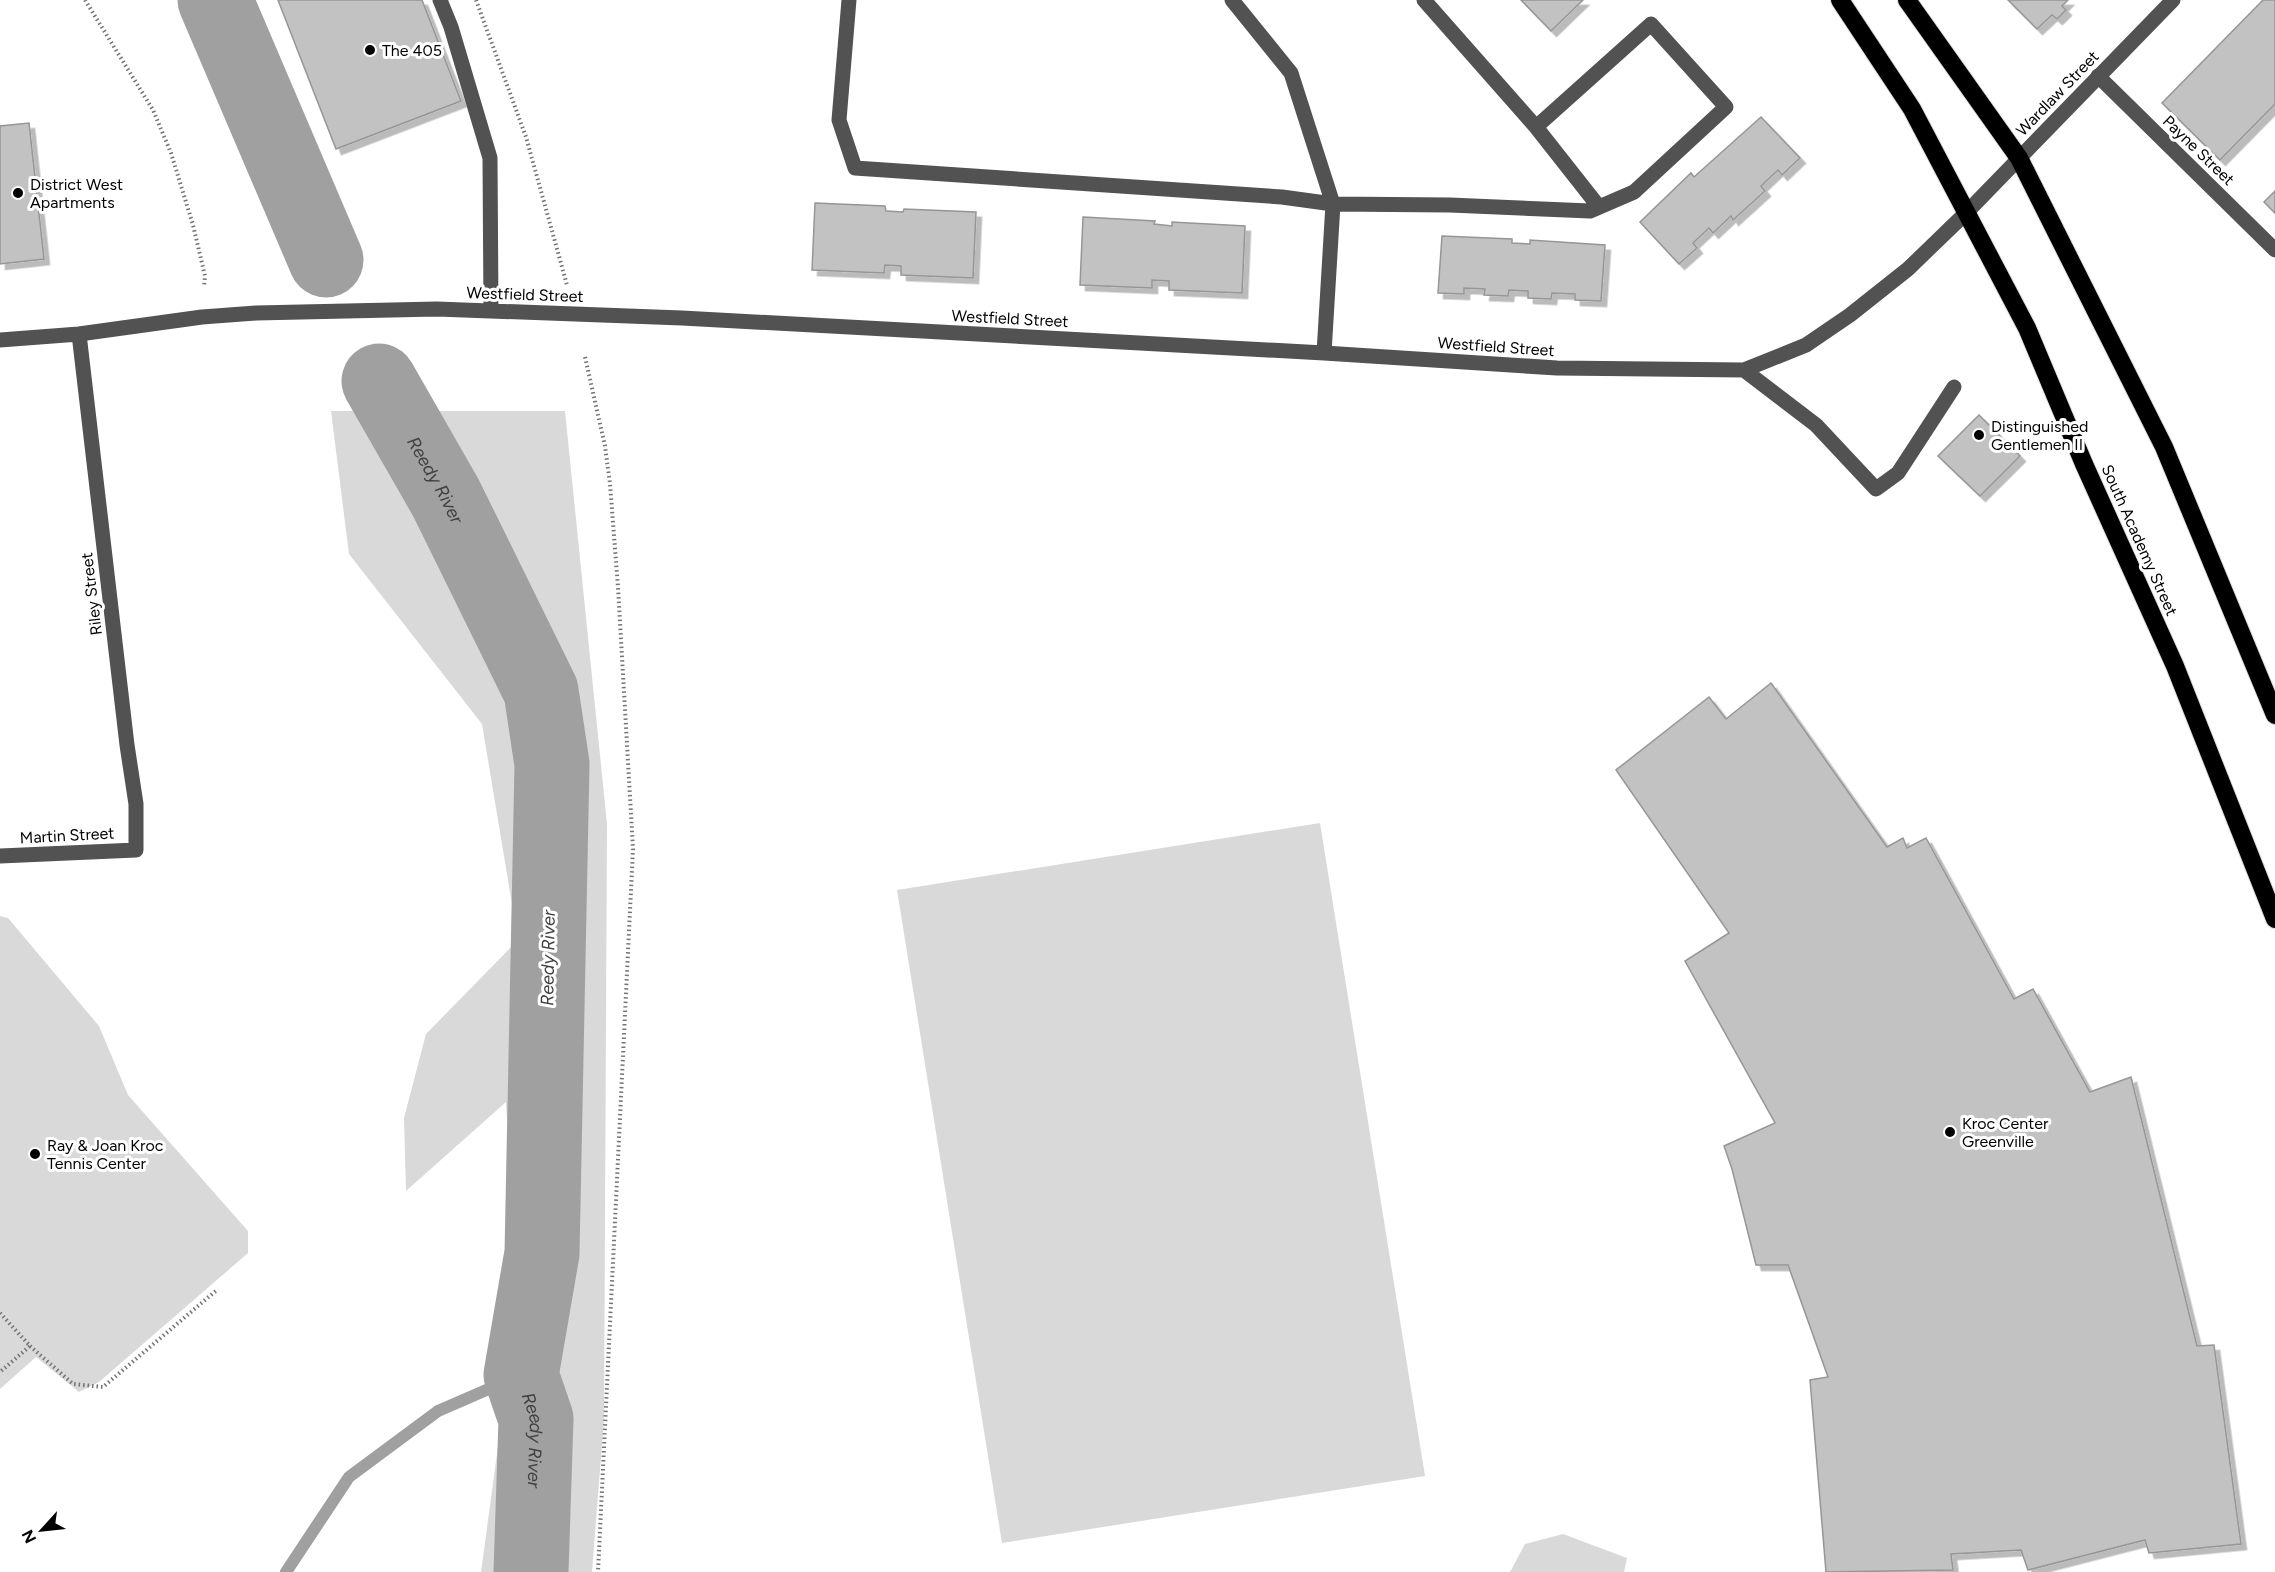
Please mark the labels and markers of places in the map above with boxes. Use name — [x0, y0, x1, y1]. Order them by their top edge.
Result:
place label: The 405 — [382, 41, 442, 60]
marker: The 405 — [363, 43, 377, 57]
place label: District West Apartments — [30, 175, 123, 212]
marker: District West Apartments — [11, 186, 25, 200]
place label: Distinguished Gentlemen II — [1991, 417, 2088, 454]
marker: Distinguished Gentlemen II — [1972, 428, 1986, 442]
place label: Kroc Center Greenville — [1962, 1114, 2049, 1151]
marker: Kroc Center Greenville — [1943, 1125, 1957, 1139]
place label: Ray & Joan Kroc Tennis Center — [47, 1136, 164, 1173]
marker: Ray & Joan Kroc Tennis Center — [28, 1147, 42, 1161]

